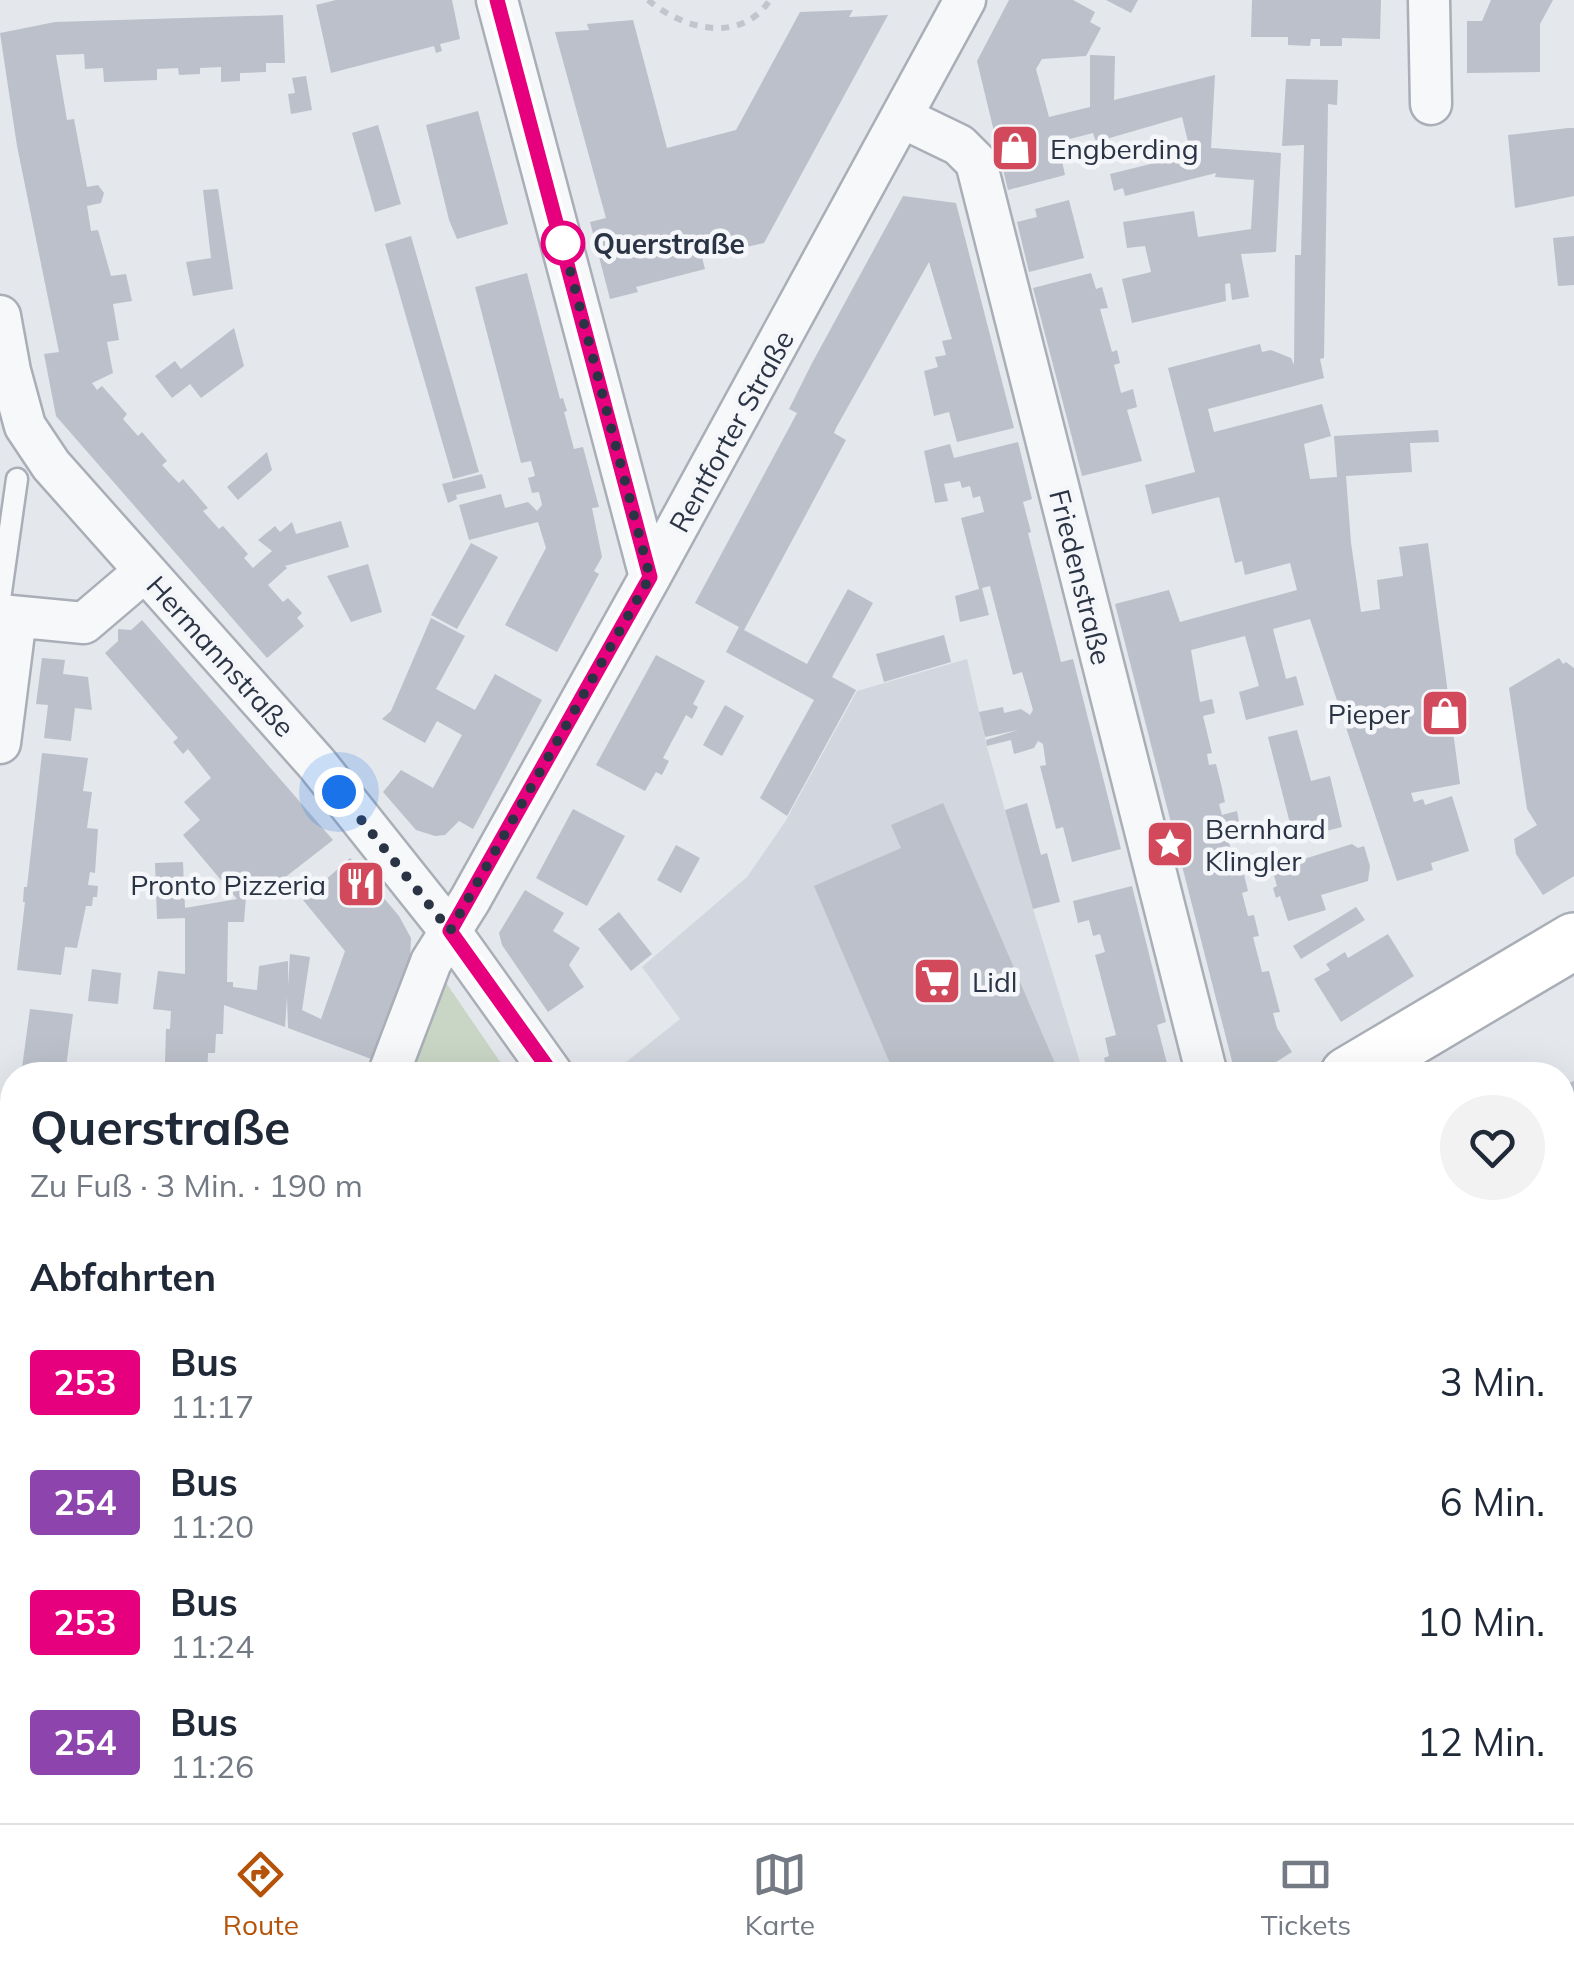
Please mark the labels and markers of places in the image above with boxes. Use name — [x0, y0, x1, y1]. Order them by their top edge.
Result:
shop icon: Engberding — [989, 122, 1041, 174]
place label: Engberding — [1050, 131, 1199, 166]
marker: Querstraße — [542, 222, 584, 264]
place label: Querstraße — [593, 226, 745, 261]
shop icon: Pieper — [1419, 687, 1471, 739]
place label: Pieper — [1328, 696, 1411, 731]
place label: Bernhard Klingler — [1205, 811, 1326, 878]
place icon: Bernhard Klingler — [1144, 818, 1196, 870]
restaurant icon: Pronto Pizzeria — [335, 858, 387, 910]
place label: Pronto Pizzeria — [130, 867, 326, 902]
supermarket icon: Lidl — [911, 955, 963, 1007]
place label: Lidl — [972, 964, 1017, 999]

